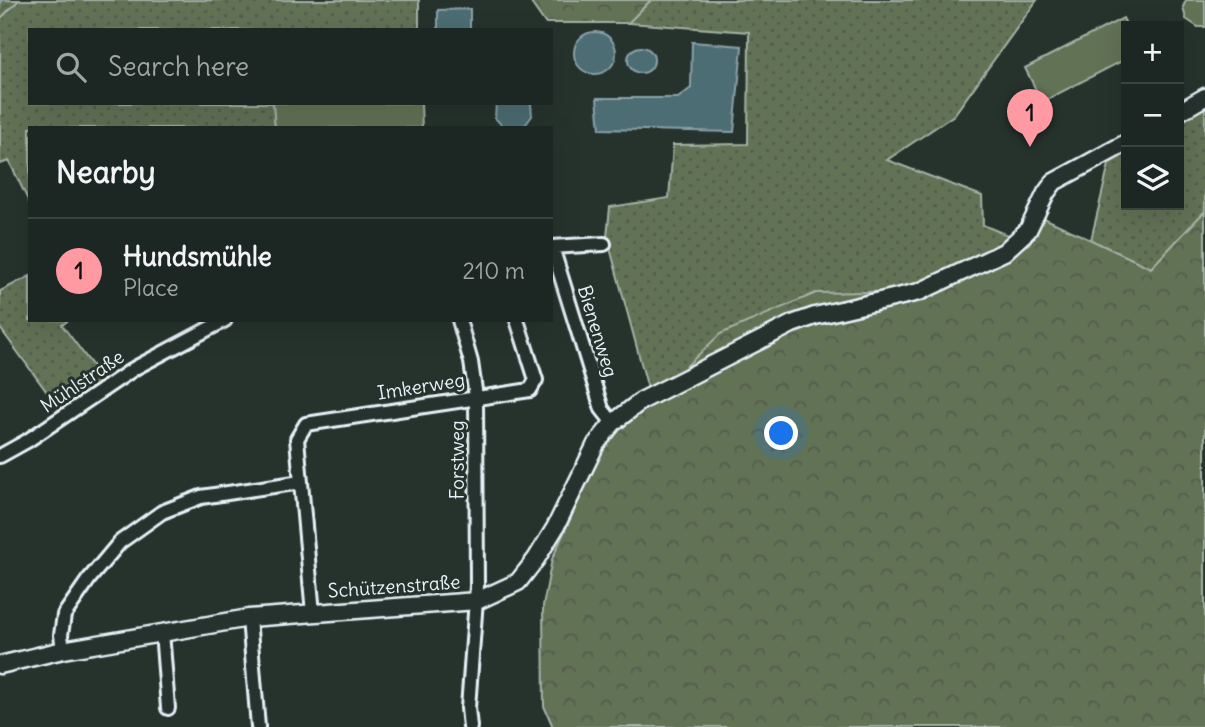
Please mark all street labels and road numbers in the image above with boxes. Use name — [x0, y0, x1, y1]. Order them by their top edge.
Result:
street label: Bienenweg — [573, 282, 623, 380]
street label: Mühlstraße — [36, 344, 128, 418]
street label: Imkerweg — [376, 367, 466, 405]
street label: Forstweg — [445, 420, 469, 500]
street label: Schützenstraße — [327, 569, 461, 603]

